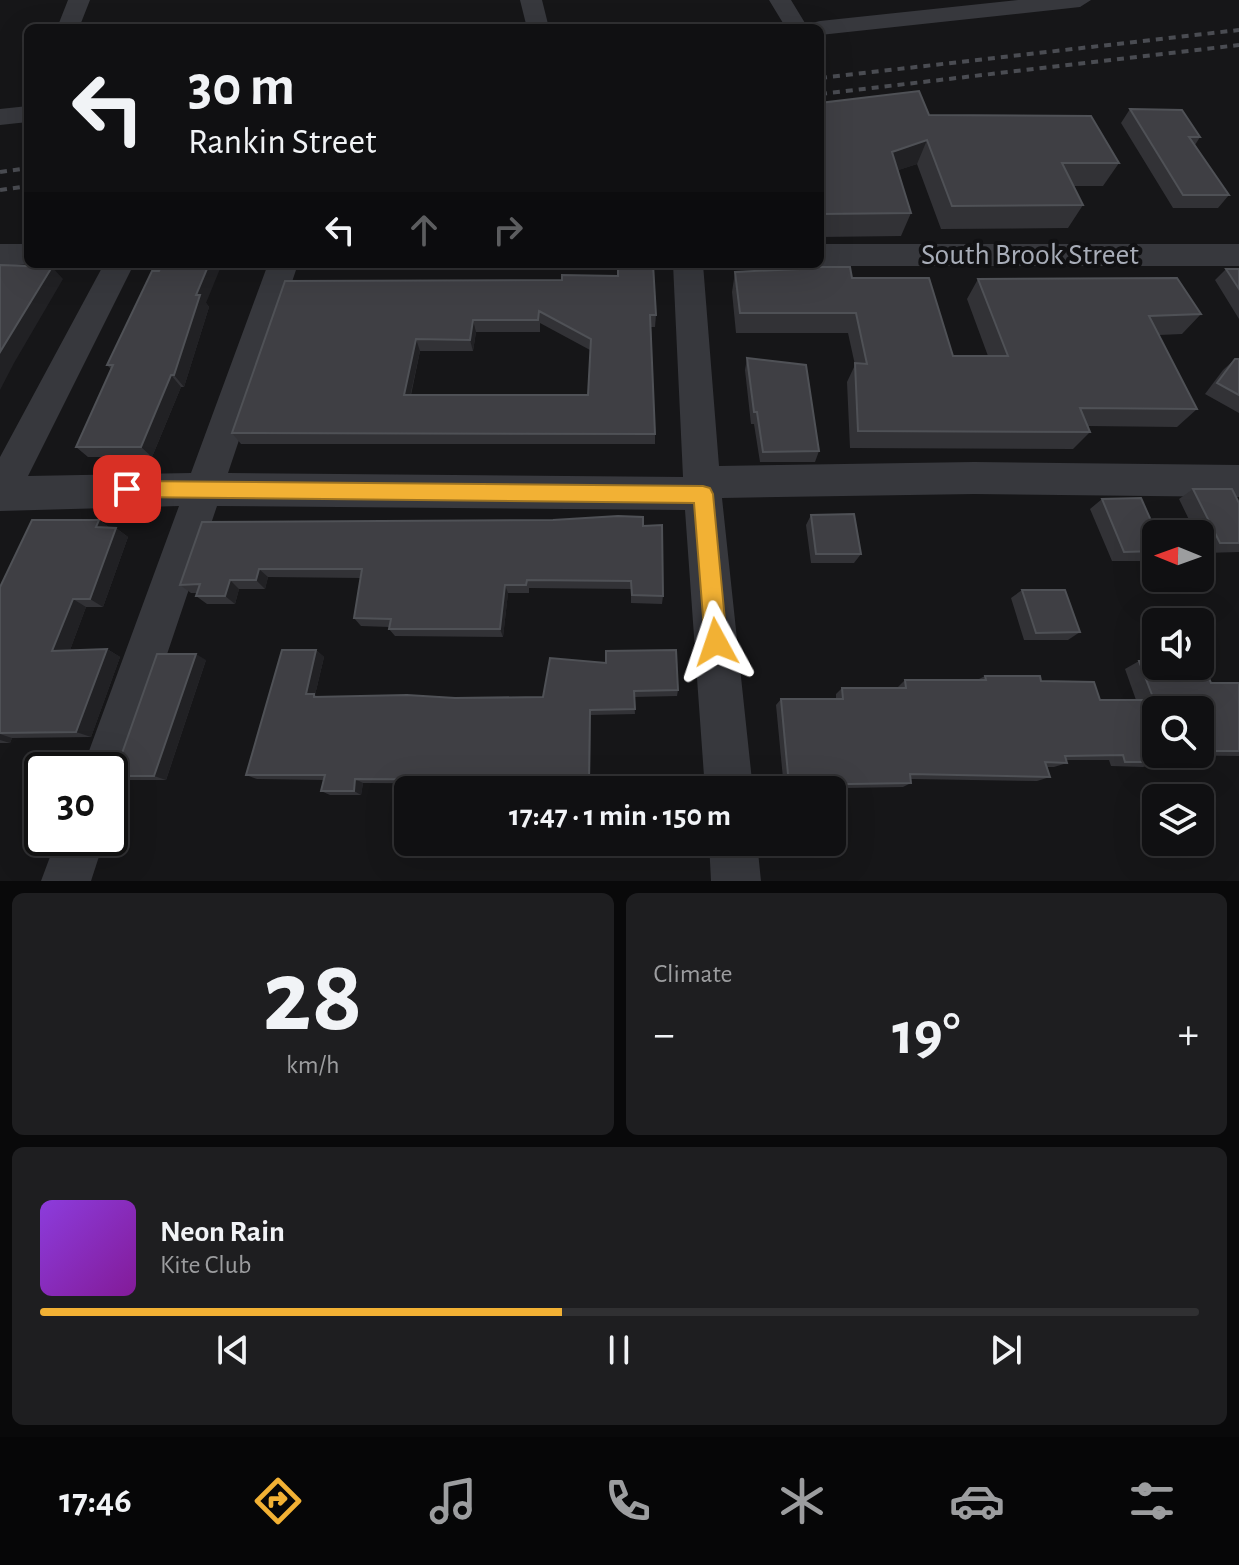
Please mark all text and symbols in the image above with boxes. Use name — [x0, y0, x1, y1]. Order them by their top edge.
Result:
icon: left — [56, 56, 160, 160]
text: 30 m — [188, 59, 295, 115]
text: Rankin Street — [188, 124, 377, 160]
icon: left — [318, 208, 362, 252]
icon: ahead — [402, 208, 446, 252]
icon: right — [486, 208, 530, 252]
street label: South Brook Street — [921, 240, 1139, 270]
pin — [93, 455, 161, 523]
icon: arrive — [105, 467, 149, 511]
north arrow — [1142, 520, 1214, 592]
map controls — [1142, 520, 1214, 856]
position arrow — [674, 600, 758, 684]
button: sound — [1142, 608, 1214, 680]
button: search — [1142, 696, 1214, 768]
speed limit sign: 30 — [24, 752, 128, 856]
button: layers — [1142, 784, 1214, 856]
text: 17:47 · 1 min · 150 m — [509, 801, 731, 831]
text: 28 — [263, 946, 363, 1050]
text: Climate — [654, 961, 732, 987]
text: 19° — [892, 1005, 960, 1065]
text: − — [654, 1013, 675, 1057]
text: + — [1178, 1013, 1199, 1057]
text: km/h — [286, 1052, 340, 1078]
text: Neon Rain — [160, 1217, 285, 1247]
text: Kite Club — [160, 1252, 251, 1278]
icon: previous — [211, 1328, 255, 1372]
icon: pause — [597, 1328, 641, 1372]
icon: next — [984, 1328, 1028, 1372]
icon: directions — [250, 1473, 306, 1529]
icon: music — [425, 1473, 481, 1529]
icon: phone — [600, 1473, 656, 1529]
icon: climate — [774, 1473, 830, 1529]
icon: car — [949, 1473, 1005, 1529]
icon: filters — [1124, 1473, 1180, 1529]
text: 17:46 — [59, 1483, 132, 1519]

